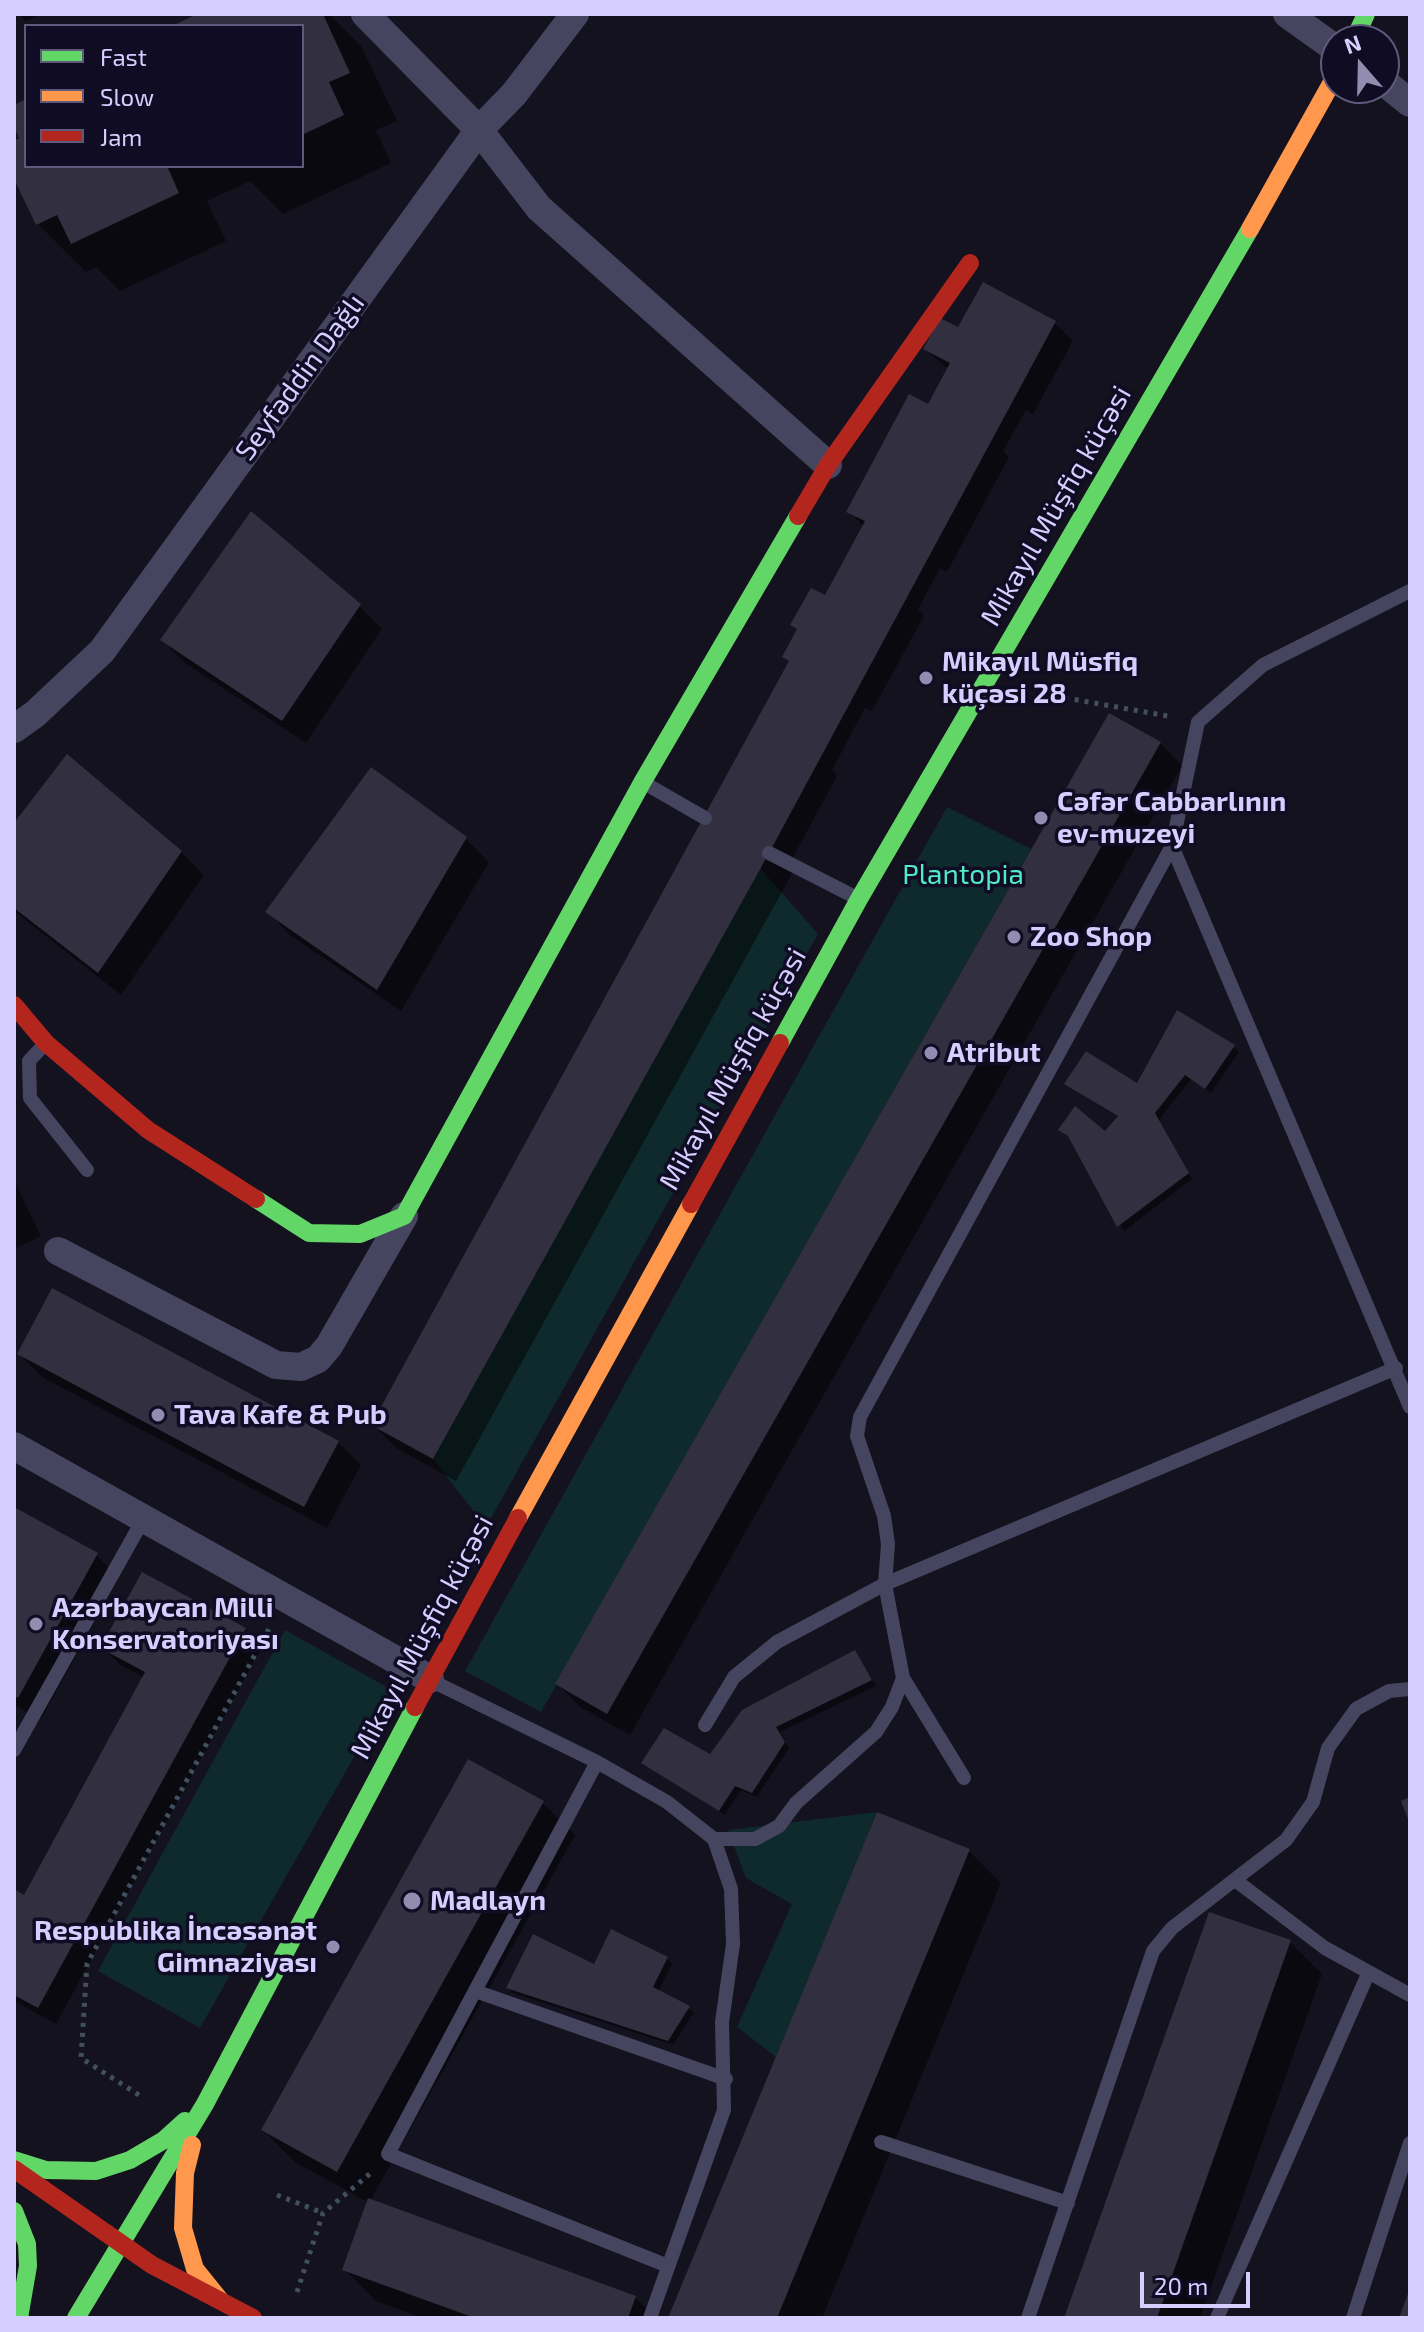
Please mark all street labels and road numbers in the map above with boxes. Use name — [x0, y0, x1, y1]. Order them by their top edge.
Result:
street label: Seyfəddin Dağlı — [228, 287, 372, 467]
street label: Mikayıl Müşfiq küçəsi — [974, 380, 1138, 632]
street label: Mikayıl Müşfiq küçəsi — [652, 942, 814, 1196]
street label: Mikayıl Müşfiq küçəsi — [343, 1509, 501, 1765]

